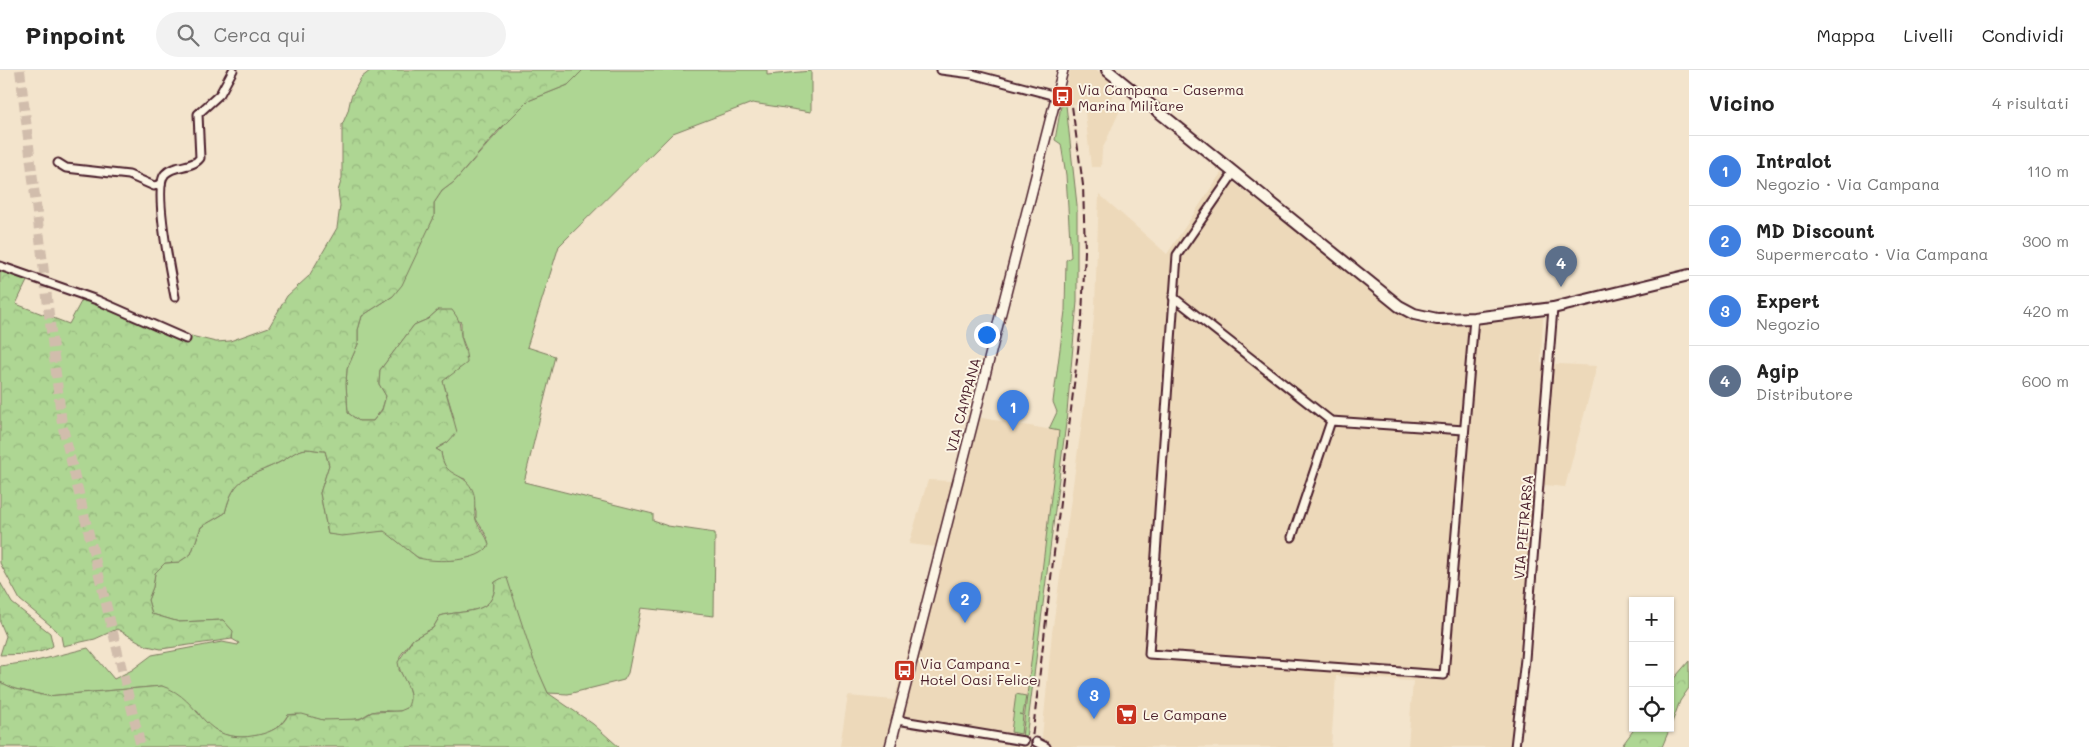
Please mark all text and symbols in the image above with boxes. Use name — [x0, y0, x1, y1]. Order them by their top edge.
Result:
search box — [156, 12, 506, 57]
text: Pinpoint — [25, 19, 126, 50]
icon: search — [174, 21, 202, 49]
text: Cerca qui — [214, 22, 306, 47]
text: Mappa — [1816, 23, 1875, 47]
text: Livelli — [1903, 23, 1954, 47]
text: Condividi — [1982, 23, 2064, 47]
place label: Via Campana - Caserma Marina Militare — [1078, 80, 1244, 115]
bus stop icon: Via Campana - Caserma Marina Militare — [1050, 85, 1074, 109]
text: Vicino — [1709, 89, 1774, 116]
text: 4 risultati — [1992, 92, 2069, 113]
text: Intralot — [1756, 148, 1832, 173]
text: 1 — [1721, 160, 1729, 181]
text: 110 m — [2027, 160, 2069, 181]
text: Negozio · Via Campana — [1756, 173, 1940, 194]
text: MD Discount — [1756, 218, 1875, 243]
text: 2 — [1721, 230, 1729, 251]
text: 300 m — [2022, 230, 2069, 251]
text: Supermercato · Via Campana — [1756, 243, 1988, 264]
pin: 4 — [1545, 246, 1577, 287]
text: Expert — [1756, 288, 1820, 313]
text: 3 — [1720, 300, 1730, 321]
text: 420 m — [2023, 300, 2069, 321]
text: Negozio — [1756, 313, 1820, 334]
your location — [974, 322, 1000, 348]
street label: VIA CAMPANA — [941, 356, 985, 454]
text: Agip — [1756, 358, 1799, 383]
text: 4 — [1720, 370, 1730, 391]
text: 600 m — [2022, 370, 2069, 391]
text: Distributore — [1756, 383, 1853, 404]
pin: 1 — [997, 390, 1029, 431]
street label: VIA PIETRARSA — [1509, 474, 1537, 580]
pin: 2 — [949, 582, 981, 623]
map controls — [1629, 597, 1674, 732]
button: + — [1629, 597, 1674, 642]
button: − — [1629, 642, 1674, 687]
place label: Via Campana - Hotel Oasi Felice — [920, 654, 1038, 689]
bus stop icon: Via Campana - Hotel Oasi Felice — [892, 659, 916, 683]
pin: 3 — [1078, 678, 1110, 719]
button: locate — [1629, 687, 1674, 732]
supermarket icon: Le Campane — [1115, 702, 1139, 726]
place label: Le Campane — [1143, 705, 1227, 724]

